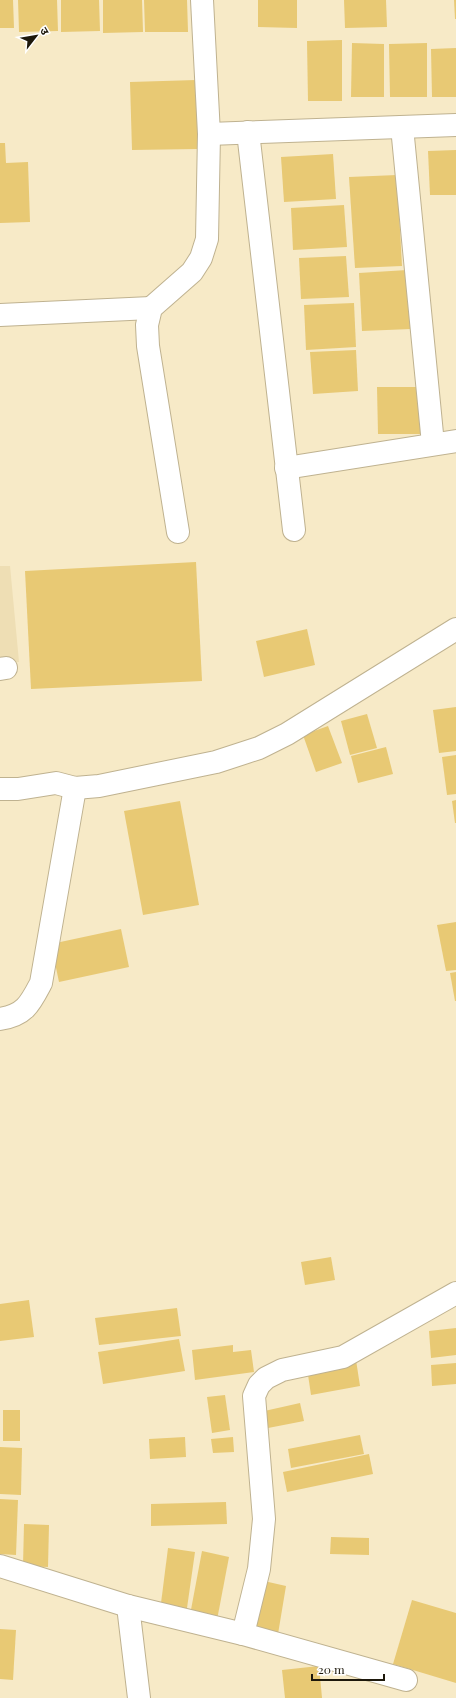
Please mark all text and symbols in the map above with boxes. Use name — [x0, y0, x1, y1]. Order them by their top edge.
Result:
north arrow — [16, 16, 56, 56]
text: उ — [37, 24, 53, 38]
scale bar — [312, 1656, 384, 1682]
text: 20 m — [318, 1661, 345, 1677]

